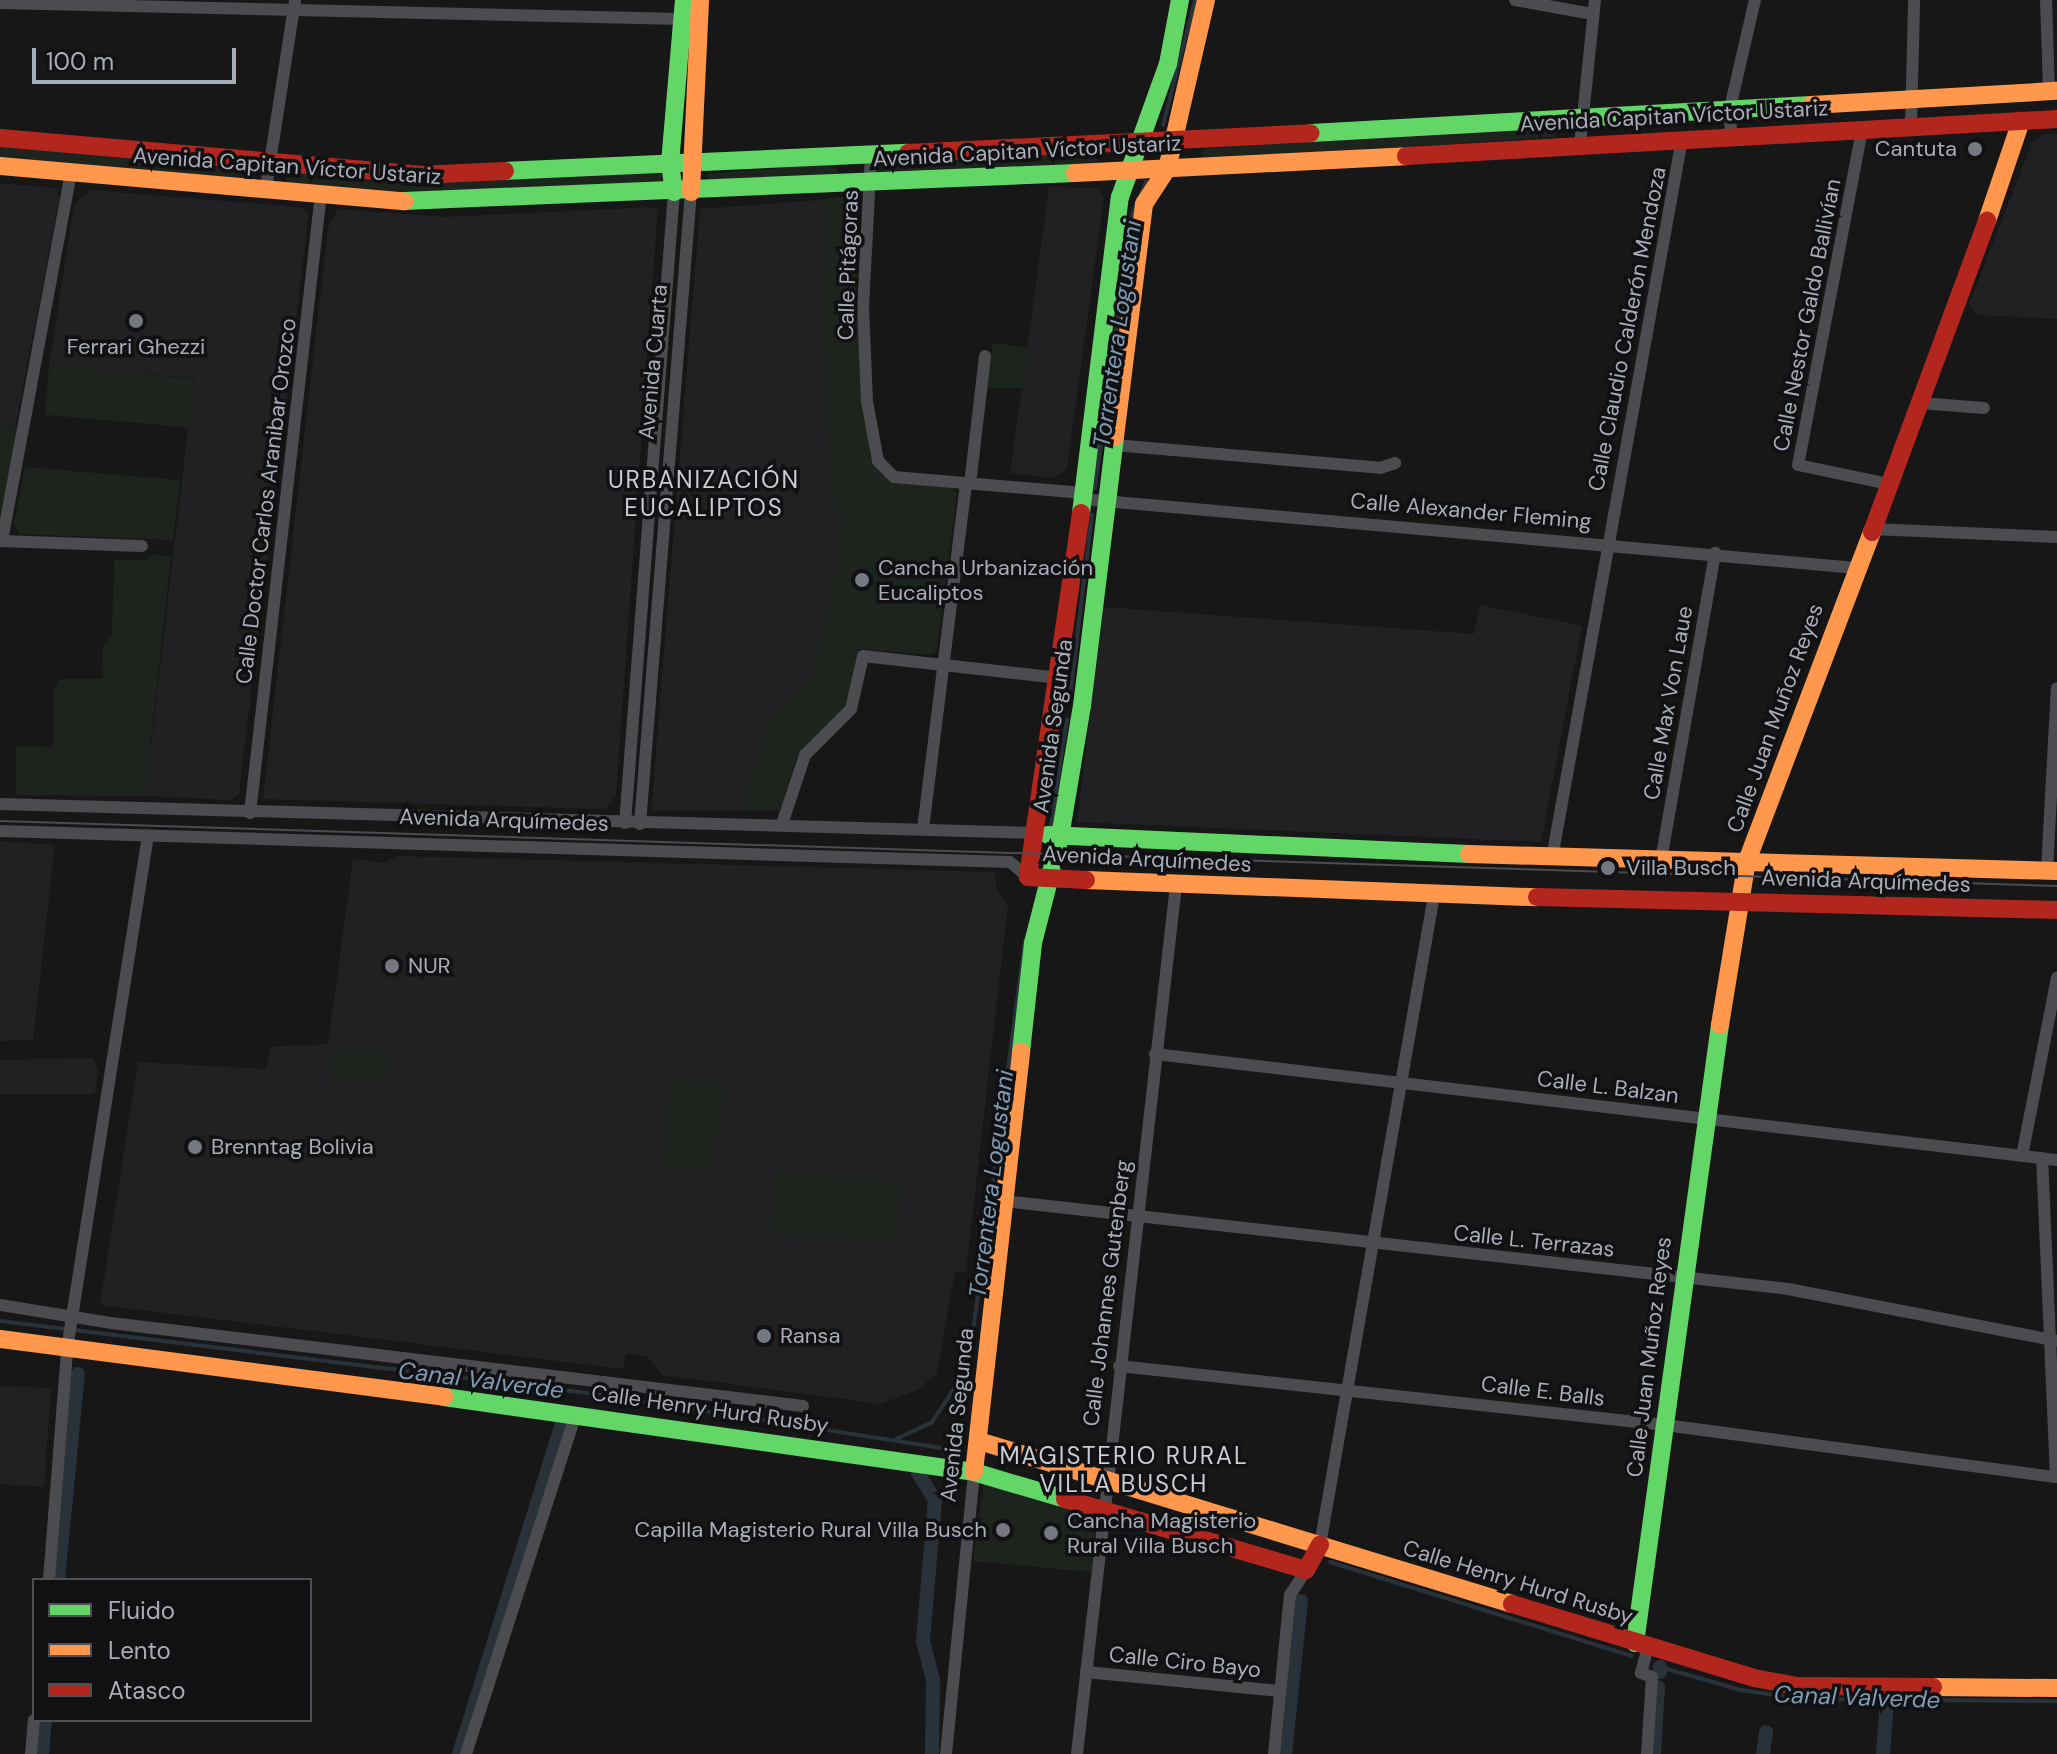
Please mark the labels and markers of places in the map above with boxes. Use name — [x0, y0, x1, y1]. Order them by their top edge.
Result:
place label: Cantuta — [1875, 136, 1957, 162]
marker: Cantuta — [1964, 138, 1986, 160]
marker: Ferrari Ghezzi — [127, 312, 145, 330]
place label: Ferrari Ghezzi — [67, 334, 205, 360]
place label: Cancha Urbanización Eucaliptos — [878, 554, 1093, 606]
marker: Cancha Urbanización Eucaliptos — [853, 571, 871, 589]
place label: Villa Busch — [1626, 855, 1736, 881]
marker: Villa Busch — [1597, 857, 1619, 879]
place label: NUR — [408, 953, 451, 979]
marker: NUR — [383, 957, 401, 975]
place label: Brenntag Bolivia — [211, 1134, 374, 1160]
marker: Brenntag Bolivia — [186, 1138, 204, 1156]
place label: Ransa — [780, 1323, 840, 1349]
marker: Ransa — [755, 1327, 773, 1345]
place label: Cancha Magisterio Rural Villa Busch — [1067, 1507, 1256, 1558]
place label: Capilla Magisterio Rural Villa Busch — [635, 1517, 987, 1543]
marker: Capilla Magisterio Rural Villa Busch — [994, 1521, 1012, 1539]
marker: Cancha Magisterio Rural Villa Busch — [1042, 1524, 1060, 1542]

